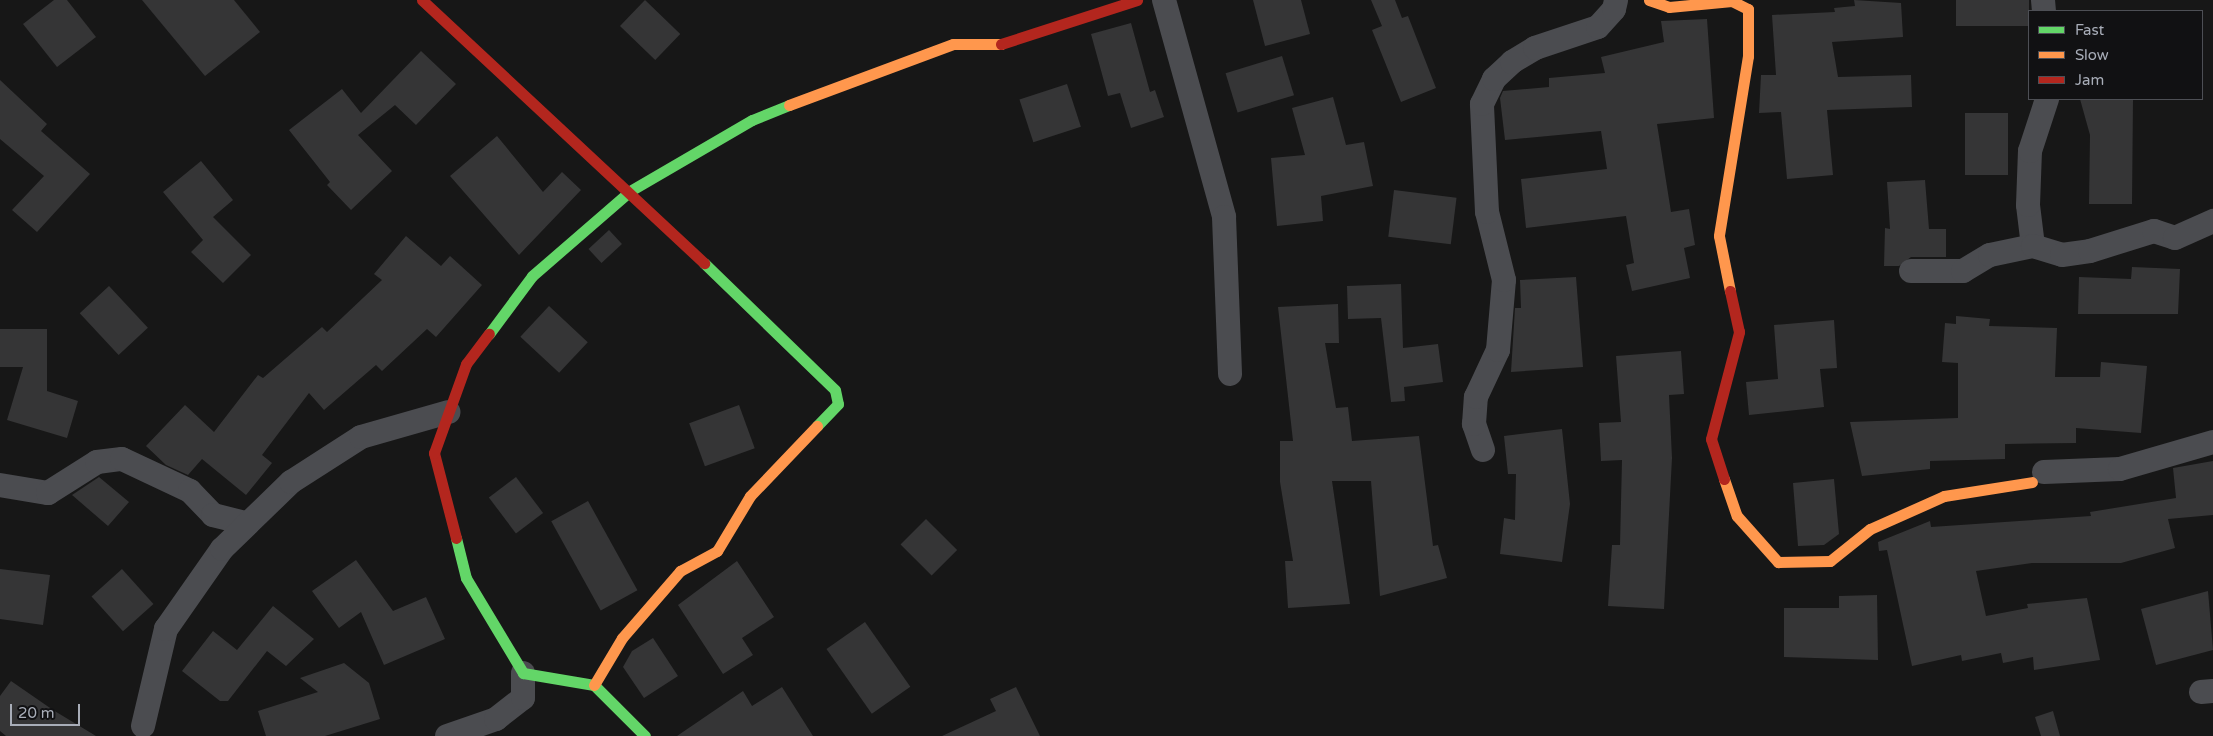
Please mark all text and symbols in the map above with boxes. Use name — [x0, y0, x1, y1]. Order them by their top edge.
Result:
legend — [2028, 10, 2203, 100]
text: Fast — [2075, 21, 2104, 39]
text: Slow — [2075, 46, 2109, 64]
text: Jam — [2075, 71, 2104, 89]
scale bar — [12, 694, 82, 726]
text: 20 m — [18, 704, 55, 722]

